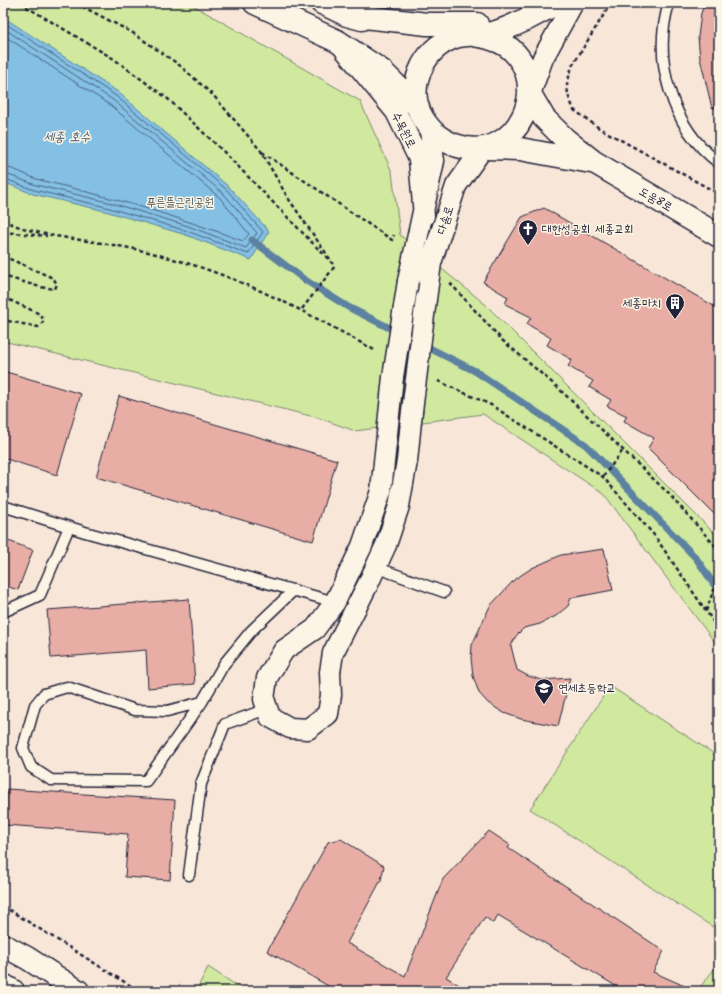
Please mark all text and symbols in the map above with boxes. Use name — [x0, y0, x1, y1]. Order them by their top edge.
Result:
street label: 수목원로 — [386, 109, 421, 152]
water label: 세종 호수 — [43, 127, 91, 148]
street label: 도움8로 — [635, 182, 676, 217]
park label: 푸른뜰근린공원 — [146, 193, 214, 212]
street label: 다솜로 — [432, 203, 459, 237]
church icon: 대한성공회 세종교회 — [517, 218, 539, 246]
place label: 대한성공회 세종교회 — [542, 220, 634, 239]
building icon: 세종마치 — [664, 292, 686, 320]
place label: 세종마치 — [622, 294, 661, 313]
school or university icon: 연세초등학교 — [533, 677, 555, 705]
place label: 연세초등학교 — [558, 679, 616, 698]

